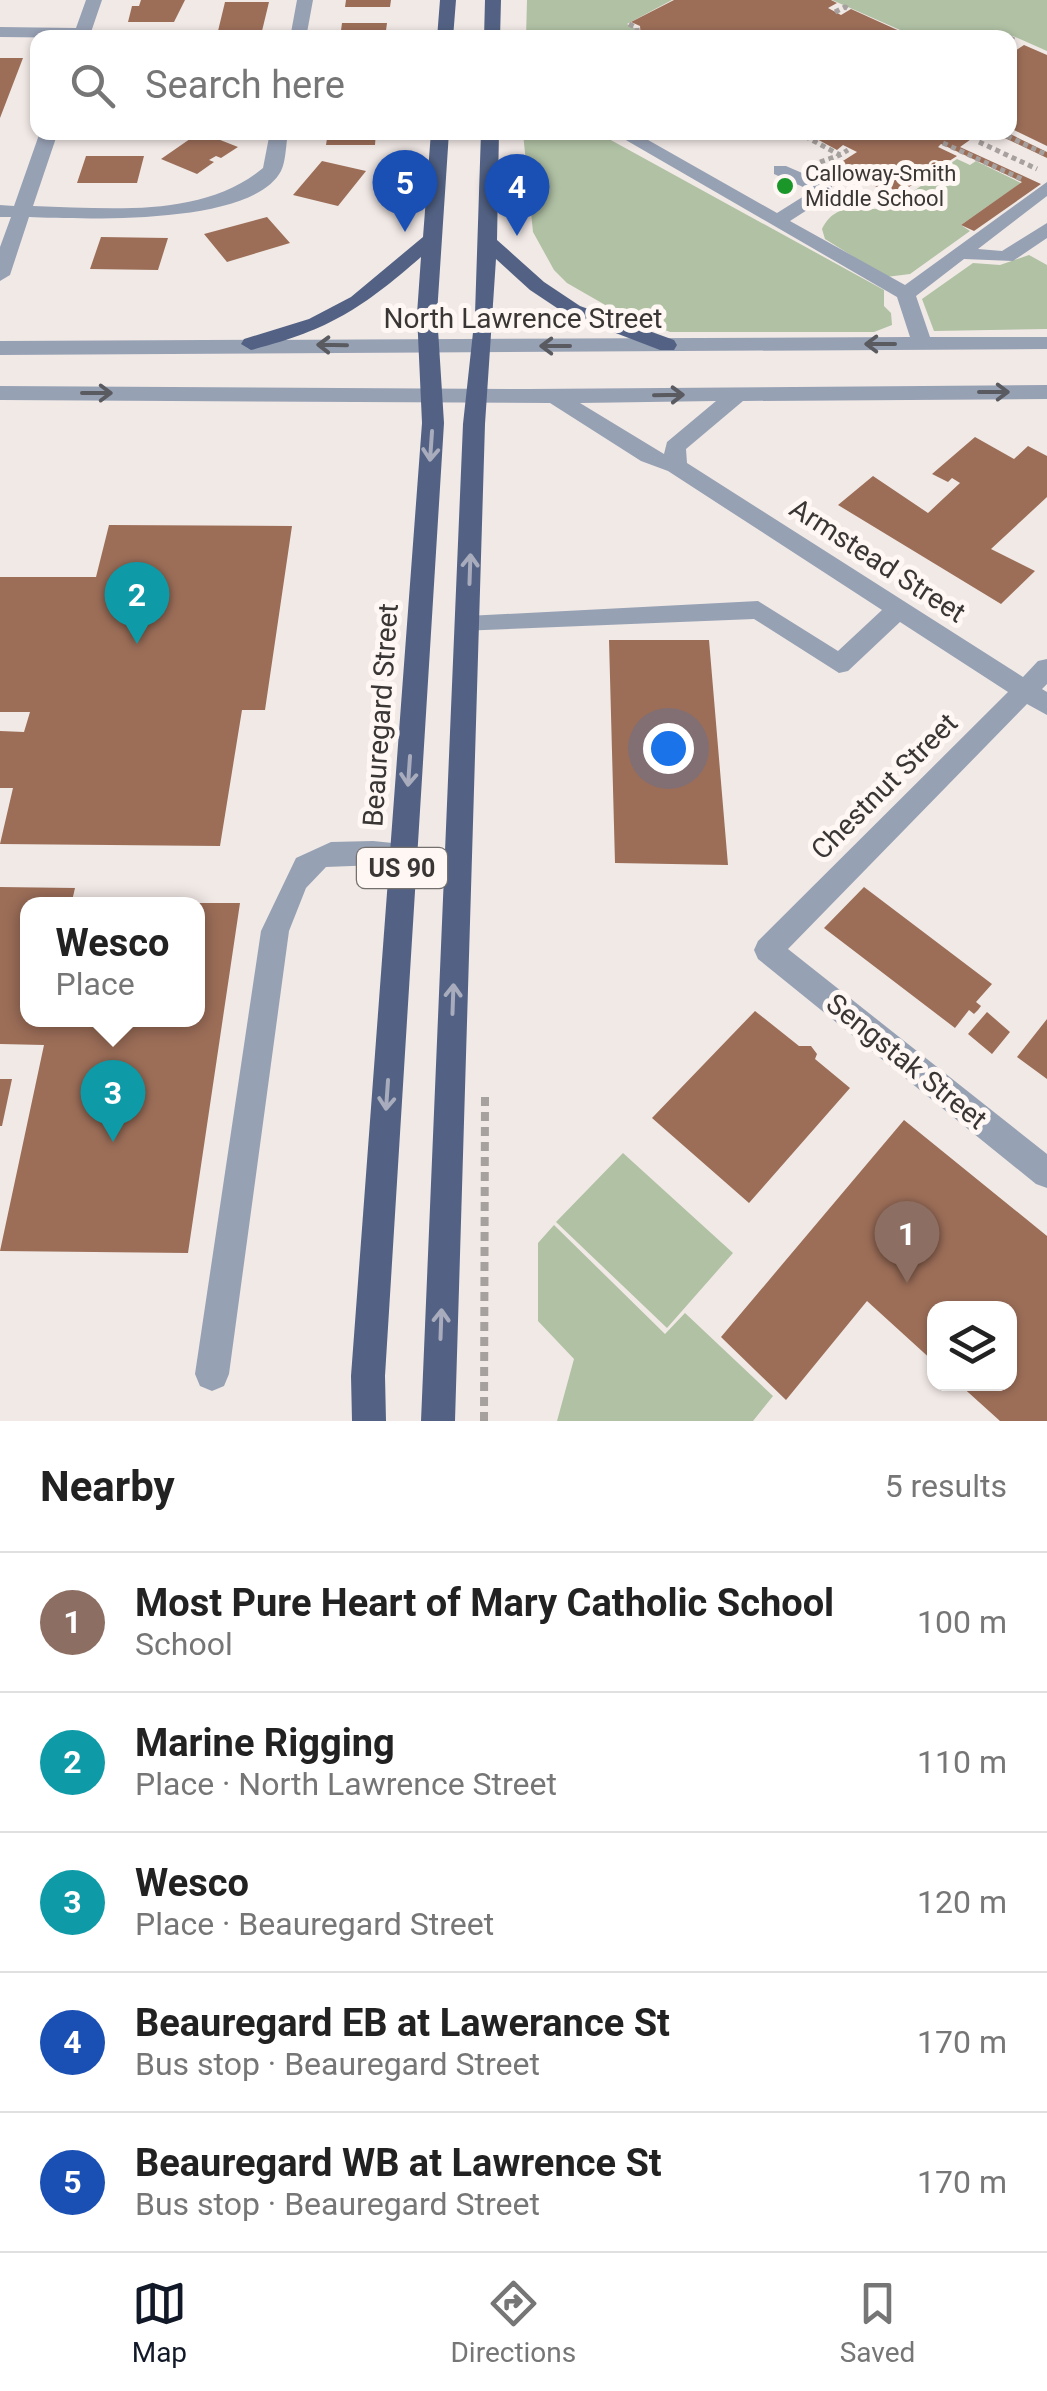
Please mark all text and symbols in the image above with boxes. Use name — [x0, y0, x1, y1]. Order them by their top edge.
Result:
search box — [30, 30, 1017, 140]
icon: search — [65, 58, 120, 113]
text: Search here — [145, 63, 345, 107]
pin: 5 — [372, 150, 438, 232]
pin: 4 — [484, 154, 550, 236]
place label: Calloway-Smith Middle School — [805, 161, 956, 211]
marker: Calloway-Smith Middle School — [774, 175, 796, 197]
street label: North Lawrence Street — [384, 302, 662, 335]
one-way arrow — [864, 334, 896, 354]
one-way arrow — [316, 336, 348, 355]
one-way arrow — [539, 336, 572, 356]
one-way arrow — [977, 383, 1009, 402]
one-way arrow — [80, 384, 113, 402]
one-way arrow — [652, 385, 684, 404]
one-way arrow — [421, 430, 440, 462]
street label: Armstead Street — [784, 491, 972, 629]
one-way arrow — [460, 554, 479, 586]
pin: 2 — [104, 562, 170, 644]
street label: Beauregard Street — [356, 602, 405, 828]
street label: Chestnut Street — [804, 706, 964, 866]
your location — [643, 723, 694, 774]
one-way arrow — [399, 754, 418, 786]
road number: US 90 — [357, 848, 447, 888]
popup — [20, 897, 205, 1027]
text: Wesco — [56, 921, 169, 965]
text: Place — [56, 965, 135, 1003]
one-way arrow — [444, 983, 463, 1015]
street label: Sengstak Street — [820, 987, 993, 1136]
pin: 3 — [80, 1060, 146, 1142]
one-way arrow — [377, 1078, 396, 1110]
pin: 1 — [874, 1200, 940, 1283]
map controls — [927, 1301, 1017, 1391]
button: layers — [927, 1301, 1017, 1391]
one-way arrow — [432, 1308, 451, 1340]
text: Nearby — [40, 1462, 175, 1511]
text: 5 results — [885, 1467, 1007, 1505]
text: Most Pure Heart of Mary Catholic School — [135, 1581, 834, 1625]
text: 1 — [63, 1603, 82, 1641]
text: 100 m — [917, 1603, 1007, 1641]
text: School — [135, 1625, 233, 1663]
text: Marine Rigging — [135, 1721, 395, 1765]
text: 2 — [63, 1743, 82, 1781]
text: 110 m — [917, 1743, 1007, 1781]
text: Place · North Lawrence Street — [135, 1765, 557, 1803]
text: Wesco — [135, 1861, 249, 1905]
text: 3 — [63, 1883, 82, 1921]
text: 120 m — [917, 1883, 1007, 1921]
text: Place · Beauregard Street — [135, 1905, 494, 1943]
text: Beauregard EB at Lawerance St — [135, 2001, 670, 2045]
text: 4 — [63, 2023, 82, 2061]
text: 170 m — [917, 2023, 1007, 2061]
text: Bus stop · Beauregard Street — [135, 2045, 540, 2083]
text: Beauregard WB at Lawrence St — [135, 2141, 662, 2185]
text: 5 — [63, 2163, 82, 2201]
text: 170 m — [917, 2163, 1007, 2201]
text: Bus stop · Beauregard Street — [135, 2185, 540, 2223]
tab: Map — [132, 2276, 187, 2369]
tab: Directions — [450, 2276, 576, 2369]
tab: Saved — [840, 2276, 915, 2369]

